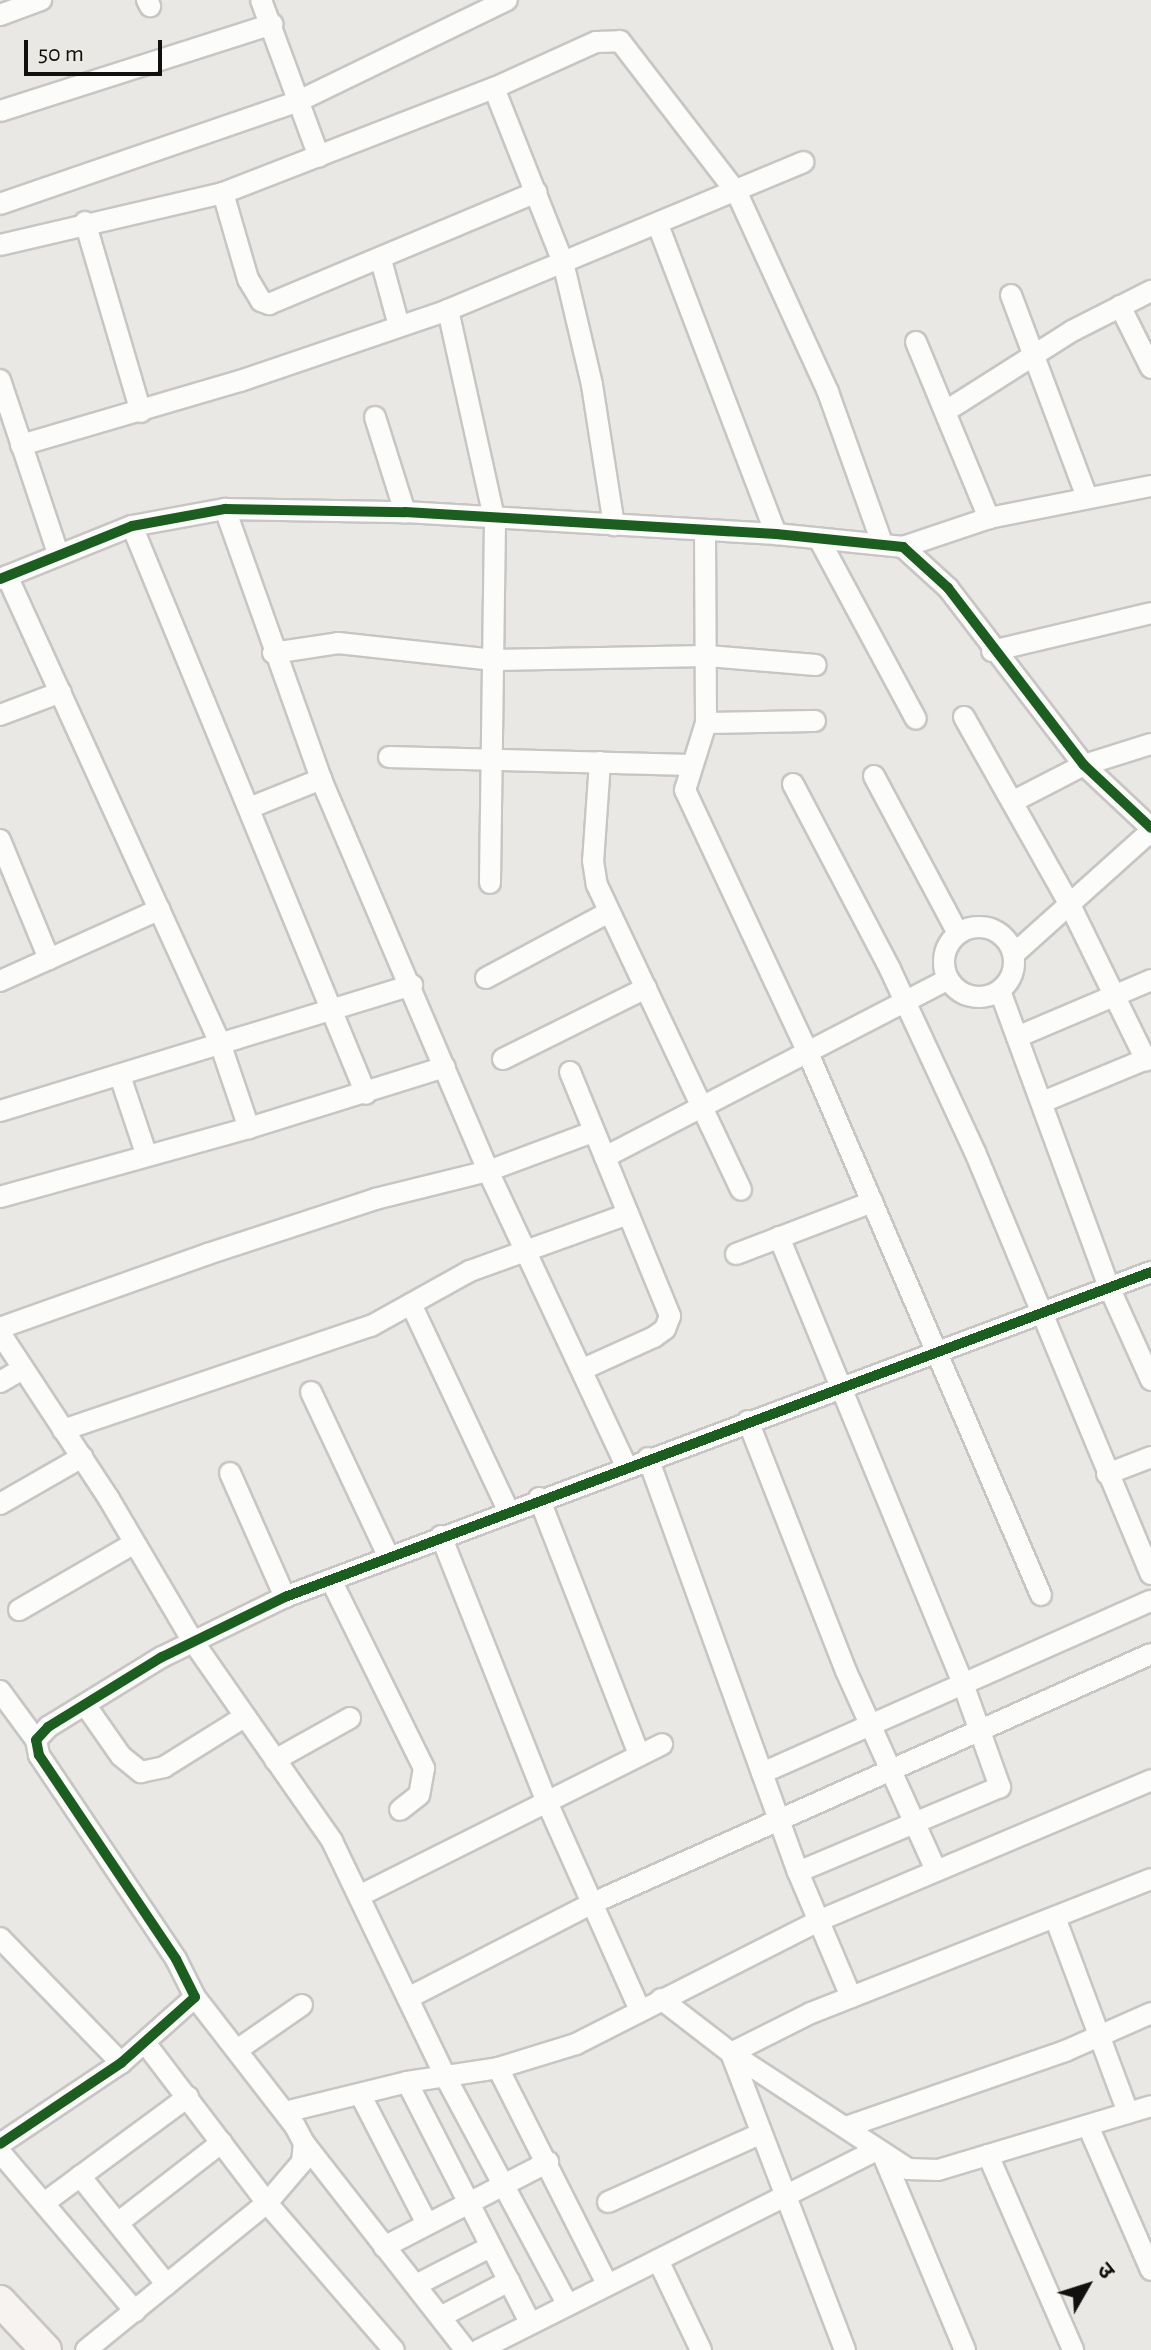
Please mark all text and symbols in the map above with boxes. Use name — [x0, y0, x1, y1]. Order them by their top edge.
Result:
scale bar — [28, 24, 166, 74]
text: 50 m — [38, 42, 84, 66]
north arrow — [1047, 2246, 1127, 2326]
text: उ — [1093, 2259, 1118, 2283]

